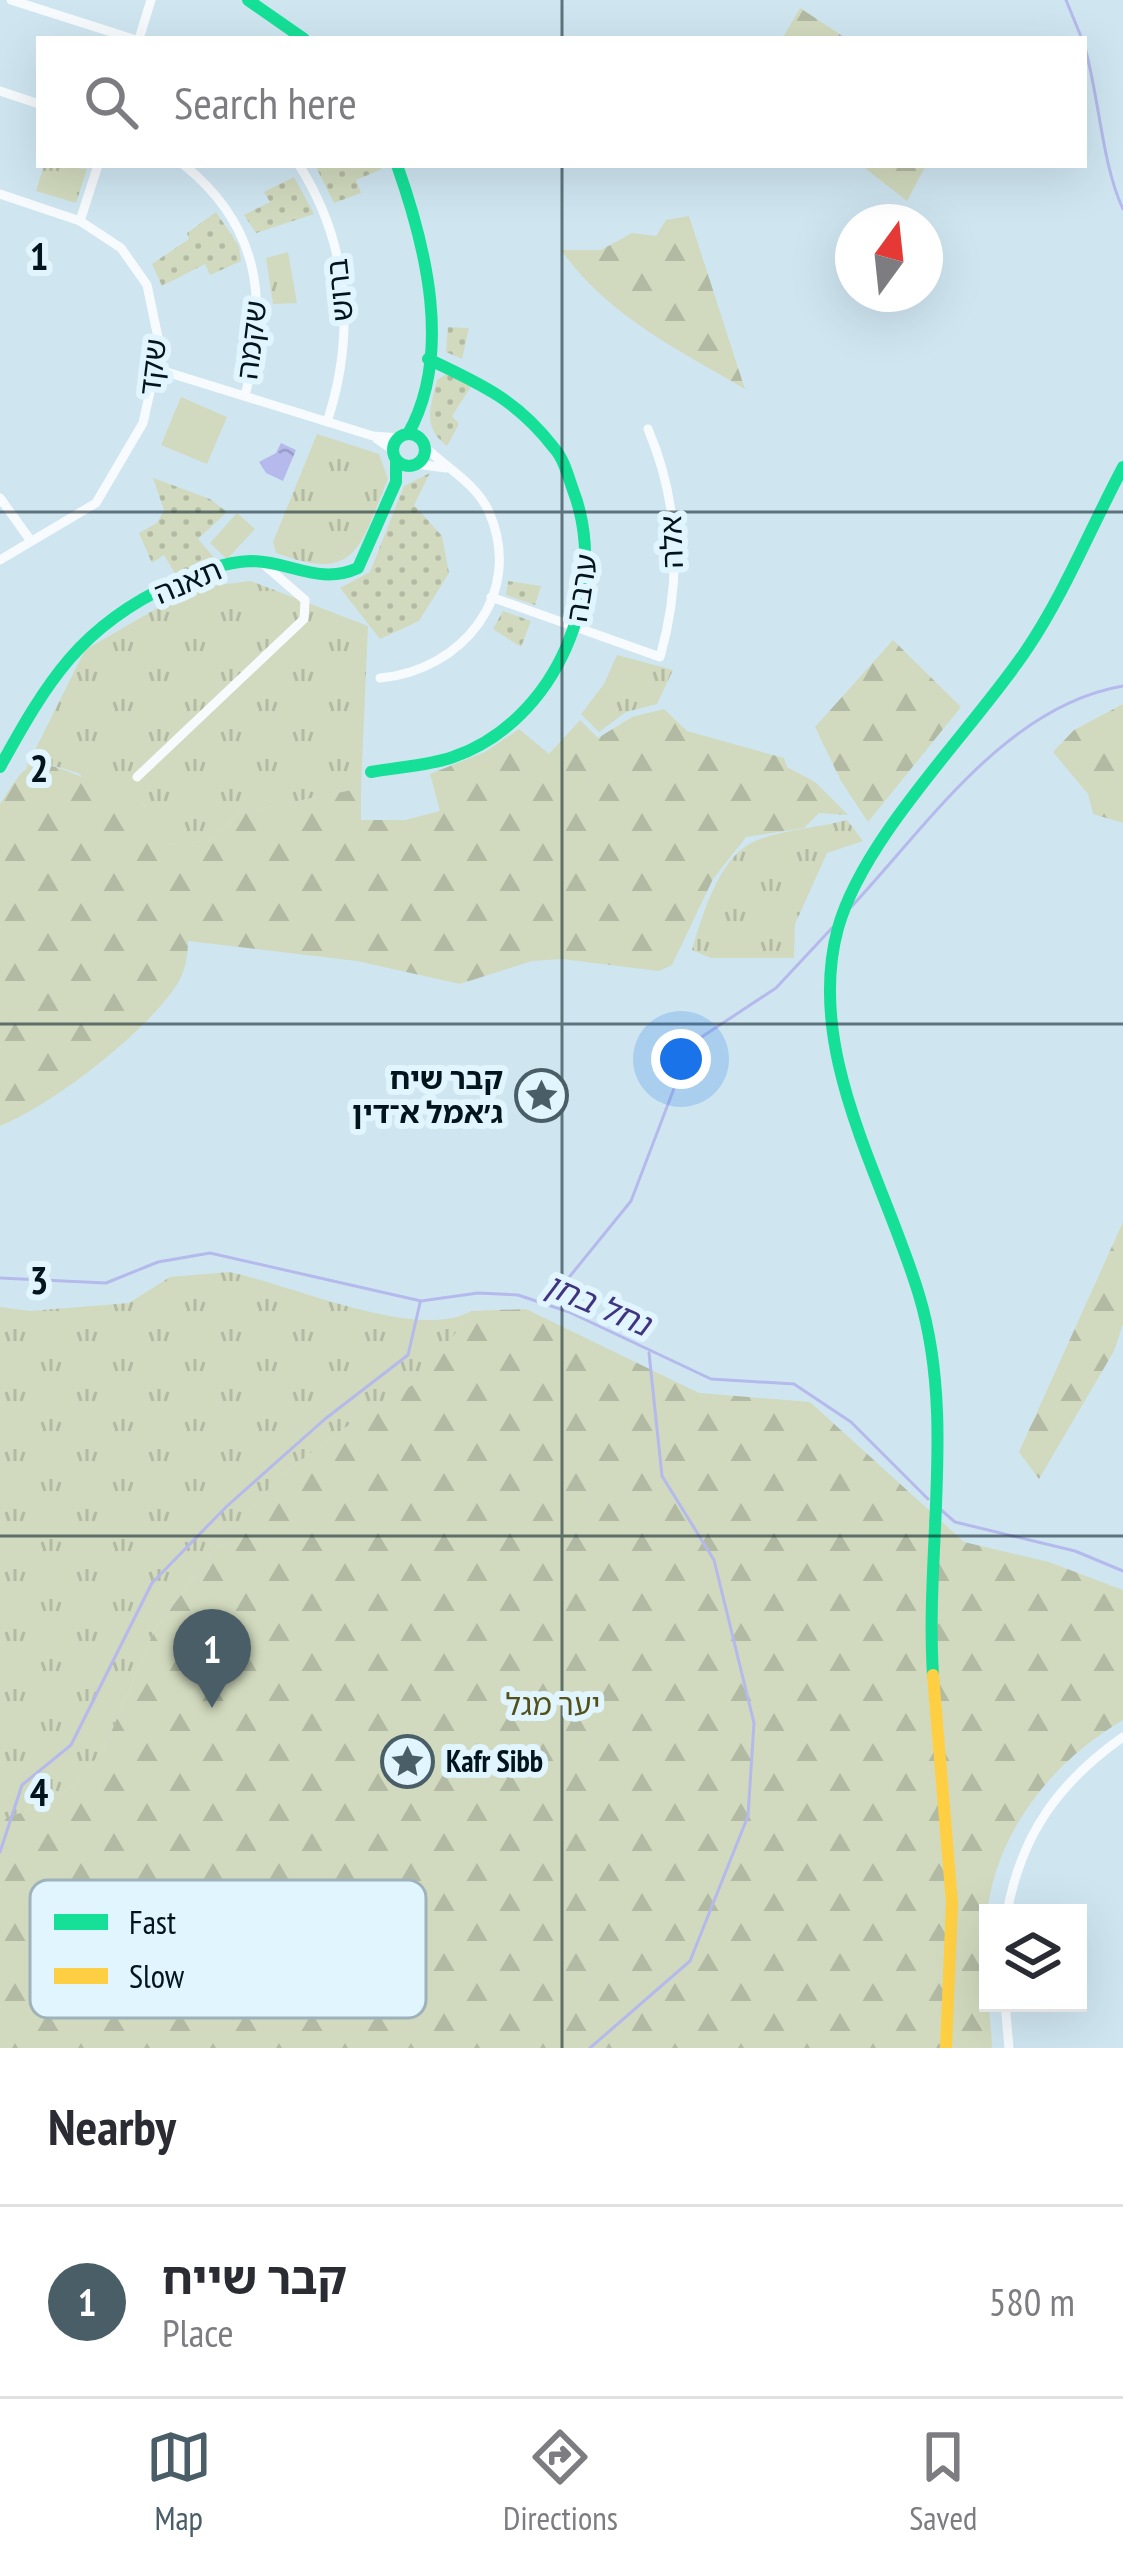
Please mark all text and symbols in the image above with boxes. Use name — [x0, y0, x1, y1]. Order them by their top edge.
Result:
search box — [36, 36, 1087, 168]
icon: search — [78, 69, 144, 135]
text: Search here — [174, 73, 357, 131]
north arrow — [835, 204, 943, 312]
text: 1 — [30, 230, 48, 281]
street label: ברוש — [316, 257, 361, 324]
street label: שקמה — [226, 298, 275, 382]
street label: שקד — [129, 336, 174, 397]
street label: אלה — [650, 515, 691, 569]
street label: תאנה — [148, 549, 227, 612]
street label: ערבה — [556, 551, 605, 625]
text: 2 — [30, 742, 48, 793]
your location — [651, 1029, 711, 1089]
place label: קבר שיח ג׳אמל א־דין — [352, 1058, 503, 1131]
place icon: קבר שיח ג׳אמל א־דין — [514, 1068, 570, 1124]
text: 3 — [30, 1254, 48, 1305]
water label: נחל בחן — [539, 1262, 660, 1346]
pin: 1 — [173, 1609, 251, 1708]
park label: יער מגל — [506, 1684, 600, 1723]
place icon: Kafr Sibb — [379, 1734, 435, 1790]
place label: Kafr Sibb — [446, 1741, 543, 1780]
text: 4 — [30, 1766, 49, 1817]
legend — [30, 1880, 426, 2018]
text: Fast — [129, 1900, 176, 1943]
map controls — [979, 1904, 1087, 2012]
button: layers — [979, 1904, 1087, 2012]
text: Slow — [129, 1954, 185, 1997]
text: Nearby — [48, 2093, 176, 2159]
text: קבר שייח — [162, 2248, 347, 2306]
text: 1 — [78, 2276, 96, 2327]
text: 580 m — [989, 2276, 1075, 2327]
text: Place — [162, 2307, 234, 2358]
tab: Map — [146, 2424, 212, 2539]
tab: Directions — [503, 2424, 618, 2539]
tab: Saved — [909, 2424, 977, 2539]

